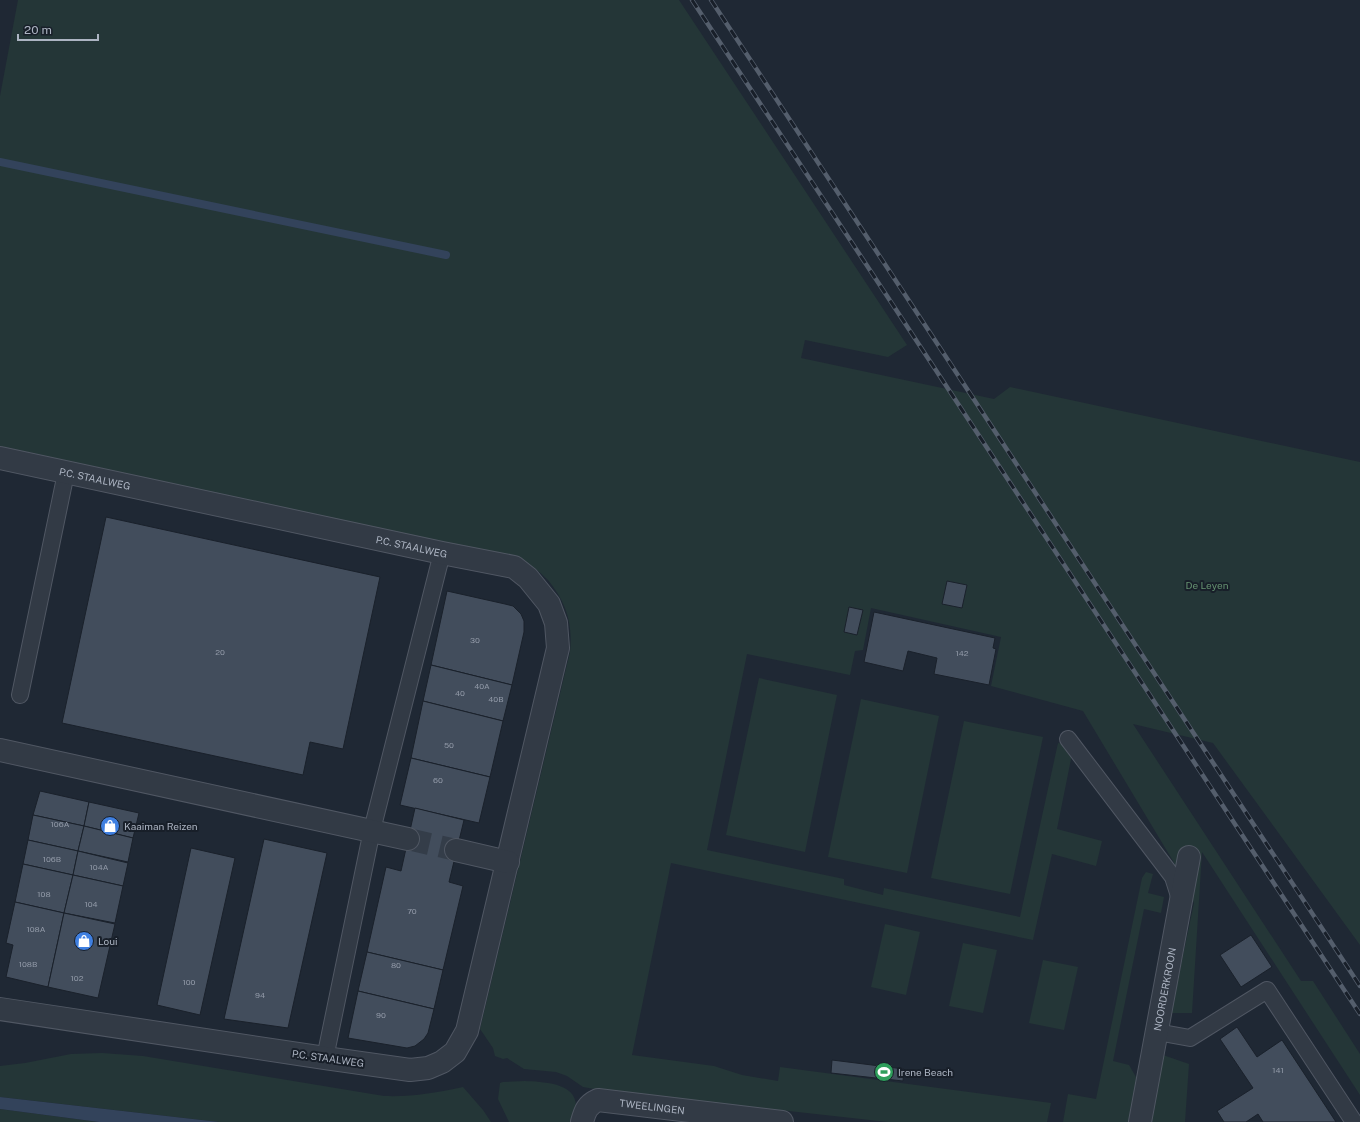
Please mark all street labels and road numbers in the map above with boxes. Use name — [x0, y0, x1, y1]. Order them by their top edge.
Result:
street label: P.C. STAALWEG — [58, 465, 132, 492]
street label: P.C. STAALWEG — [375, 533, 448, 560]
street label: NOORDERKROON — [1151, 947, 1178, 1032]
street label: P.C. STAALWEG — [291, 1047, 365, 1069]
street label: TWEELINGEN — [619, 1097, 686, 1116]

